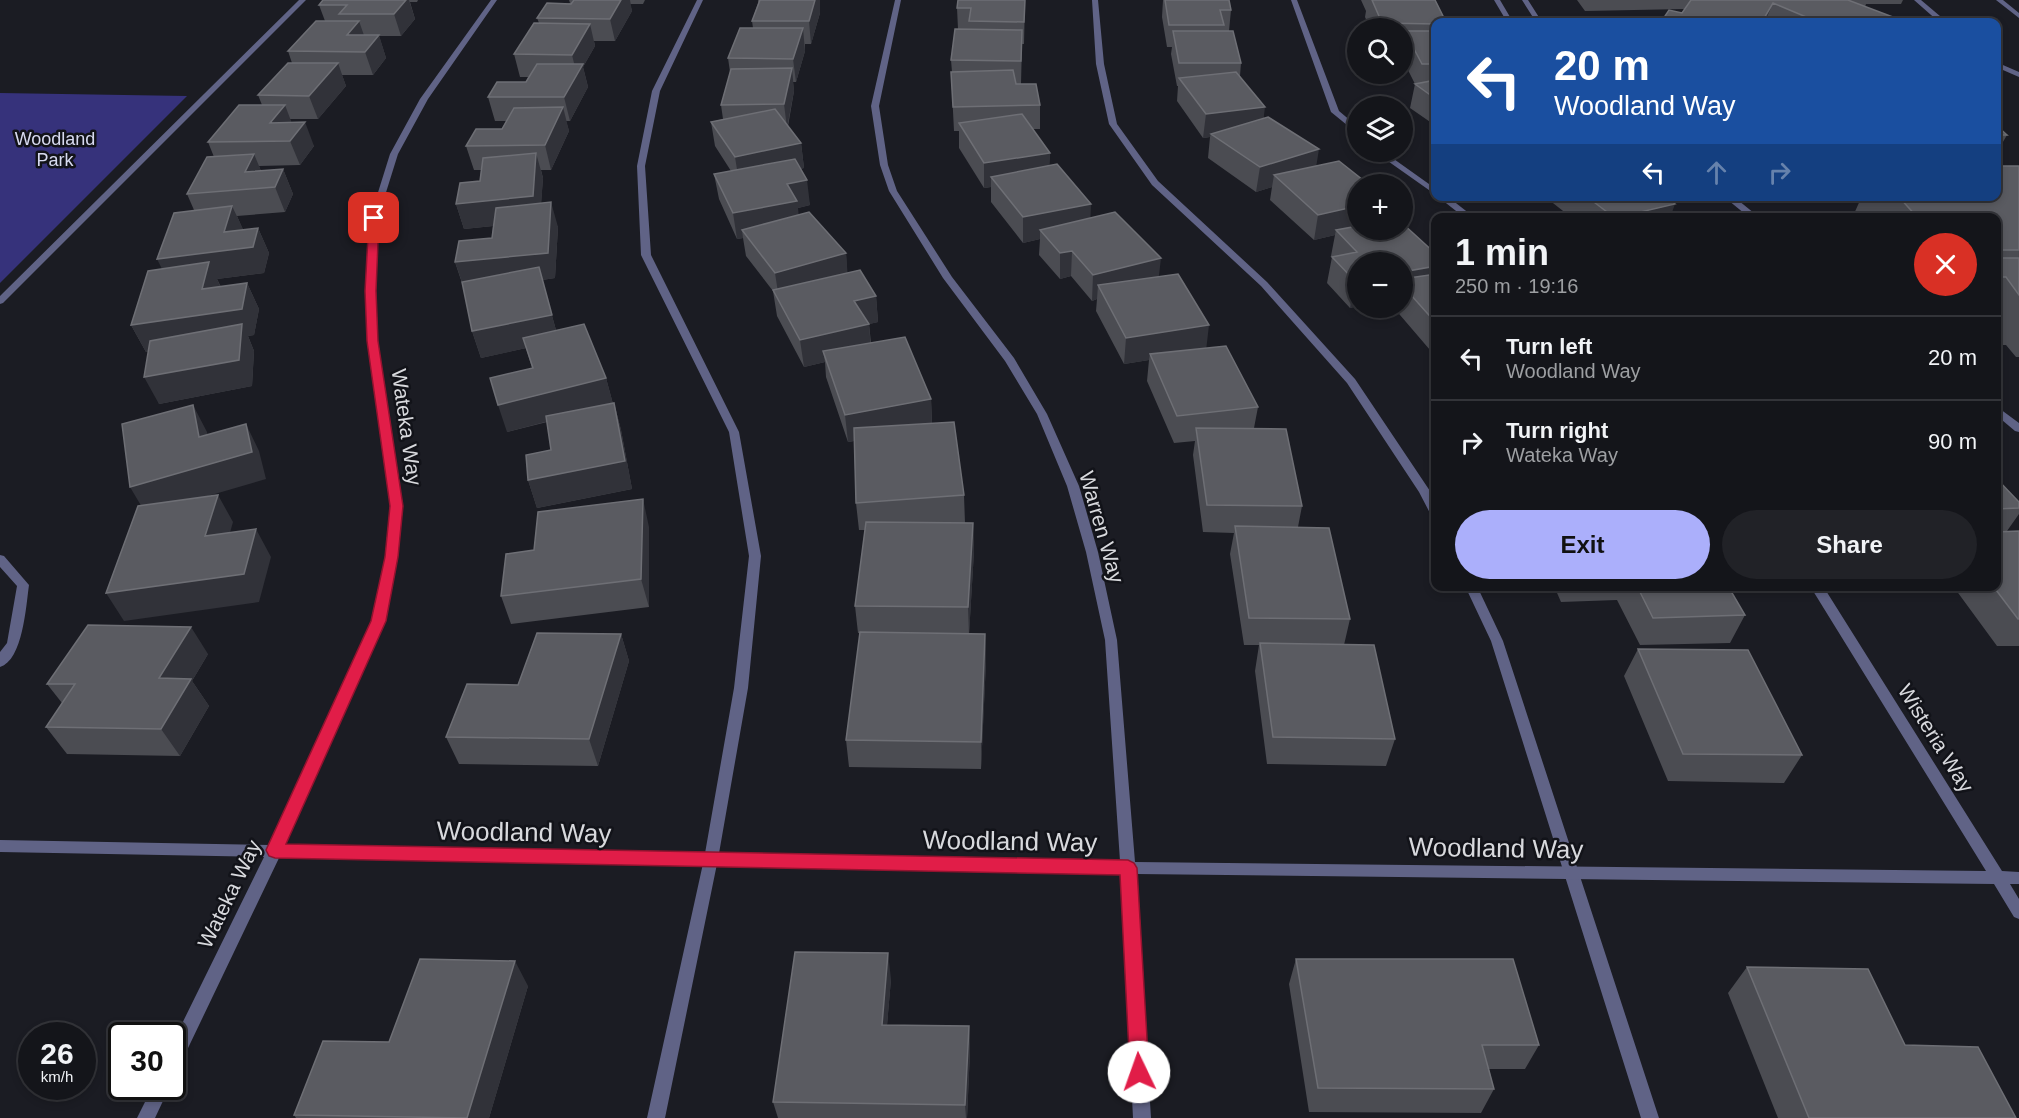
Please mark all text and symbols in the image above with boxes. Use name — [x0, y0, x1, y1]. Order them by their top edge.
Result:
map controls — [1347, 18, 1413, 318]
button: search — [1347, 18, 1413, 84]
icon: left — [1455, 42, 1533, 120]
text: 20 m — [1554, 42, 1650, 89]
text: Woodland Way — [1554, 91, 1736, 121]
button: layers — [1347, 96, 1413, 162]
park label: Woodland Park — [15, 129, 95, 170]
icon: left — [1637, 156, 1670, 189]
icon: ahead — [1700, 156, 1733, 189]
icon: right — [1763, 156, 1796, 189]
button: + — [1347, 174, 1413, 240]
pin — [348, 192, 399, 243]
icon: arrive — [357, 201, 390, 234]
text: 1 min — [1455, 232, 1549, 273]
button: close — [1914, 233, 1977, 296]
button: − — [1347, 252, 1413, 318]
text: 250 m · 19:16 — [1455, 275, 1578, 297]
text: Turn left — [1506, 334, 1592, 359]
icon: left — [1455, 342, 1488, 375]
text: 20 m — [1928, 345, 1977, 370]
text: Woodland Way — [1506, 360, 1641, 382]
street label: Wateka Way — [387, 367, 427, 487]
text: Turn right — [1506, 418, 1608, 443]
icon: right — [1455, 426, 1488, 459]
text: 90 m — [1928, 429, 1977, 454]
text: Wateka Way — [1506, 444, 1618, 466]
street label: Warren Way — [1075, 468, 1129, 586]
button: Exit — [1455, 510, 1710, 579]
button: Share — [1722, 510, 1977, 579]
street label: Wisteria Way — [1894, 680, 1979, 797]
street label: Woodland Way — [436, 815, 612, 849]
street label: Woodland Way — [922, 824, 1098, 858]
street label: Woodland Way — [1408, 831, 1584, 865]
street label: Wateka Way — [193, 836, 265, 952]
speed limit sign: 30 — [108, 1022, 186, 1100]
text: 26 — [40, 1037, 74, 1070]
position arrow — [1107, 1040, 1171, 1104]
text: km/h — [41, 1068, 73, 1085]

